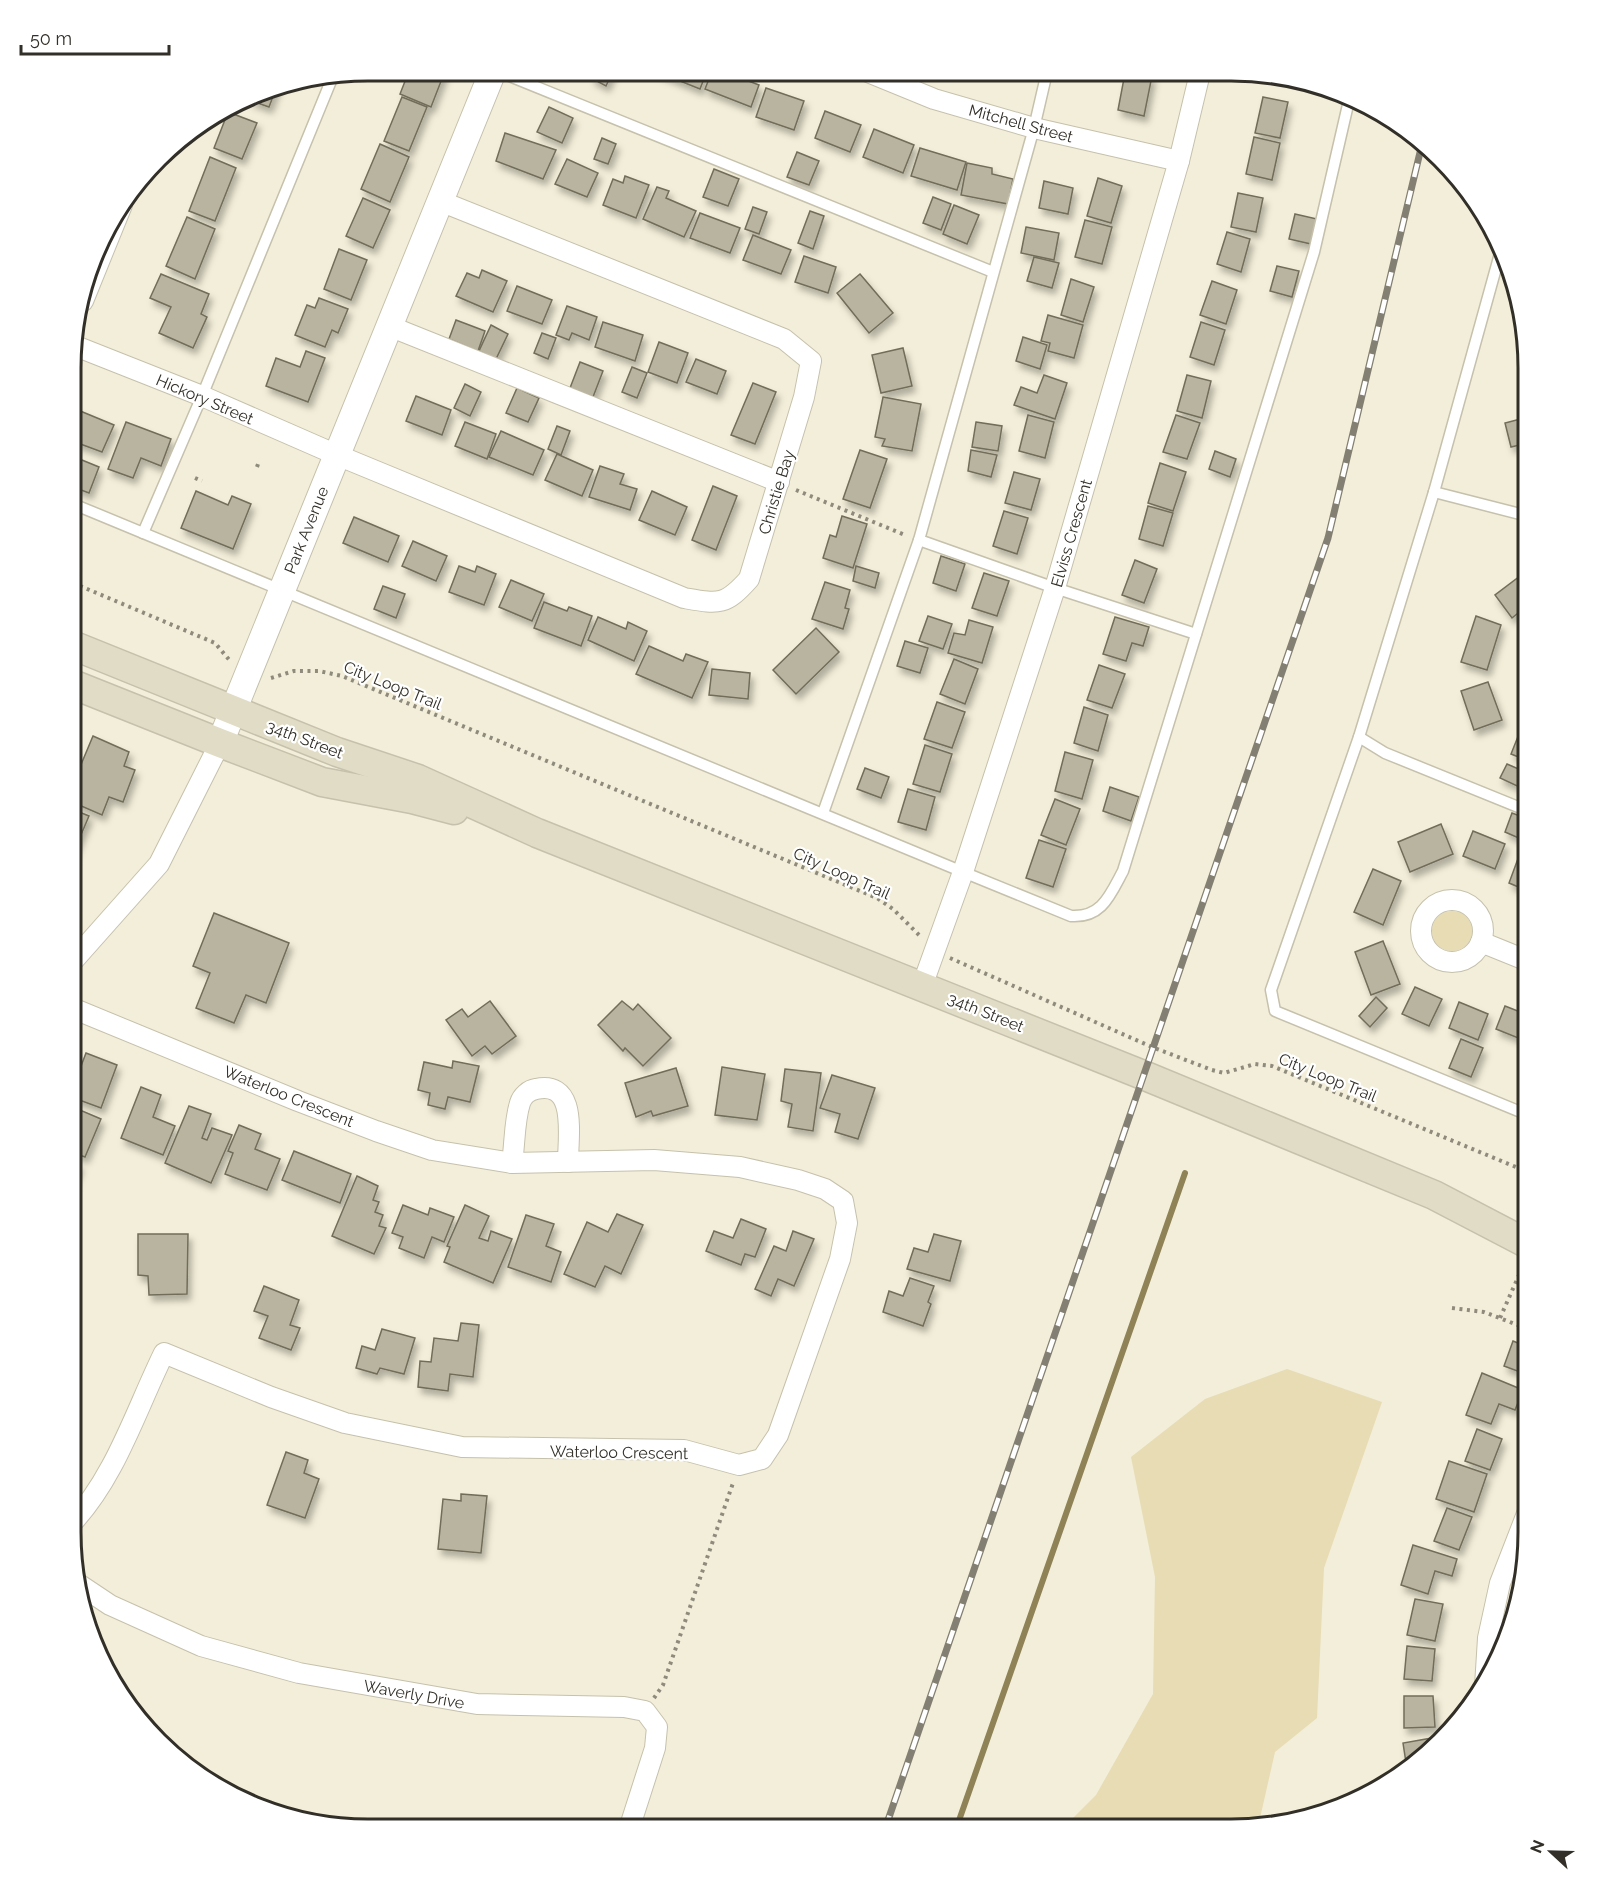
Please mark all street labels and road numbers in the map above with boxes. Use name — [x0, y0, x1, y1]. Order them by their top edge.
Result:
street label: Mitchell Street — [967, 100, 1076, 147]
street label: Hickory Street — [153, 370, 257, 429]
street label: Christie Bay — [755, 447, 798, 537]
street label: Elviss Crescent — [1047, 476, 1096, 589]
street label: Park Avenue — [280, 484, 333, 577]
street label: City Loop Trail — [341, 657, 445, 714]
street label: 34th Street — [264, 716, 346, 763]
street label: City Loop Trail — [790, 844, 894, 904]
street label: 34th Street — [945, 989, 1027, 1037]
street label: City Loop Trail — [1276, 1049, 1380, 1106]
street label: Waterloo Crescent — [221, 1062, 357, 1131]
street label: Waterloo Crescent — [550, 1442, 689, 1463]
street label: Waverly Drive — [362, 1676, 466, 1713]

